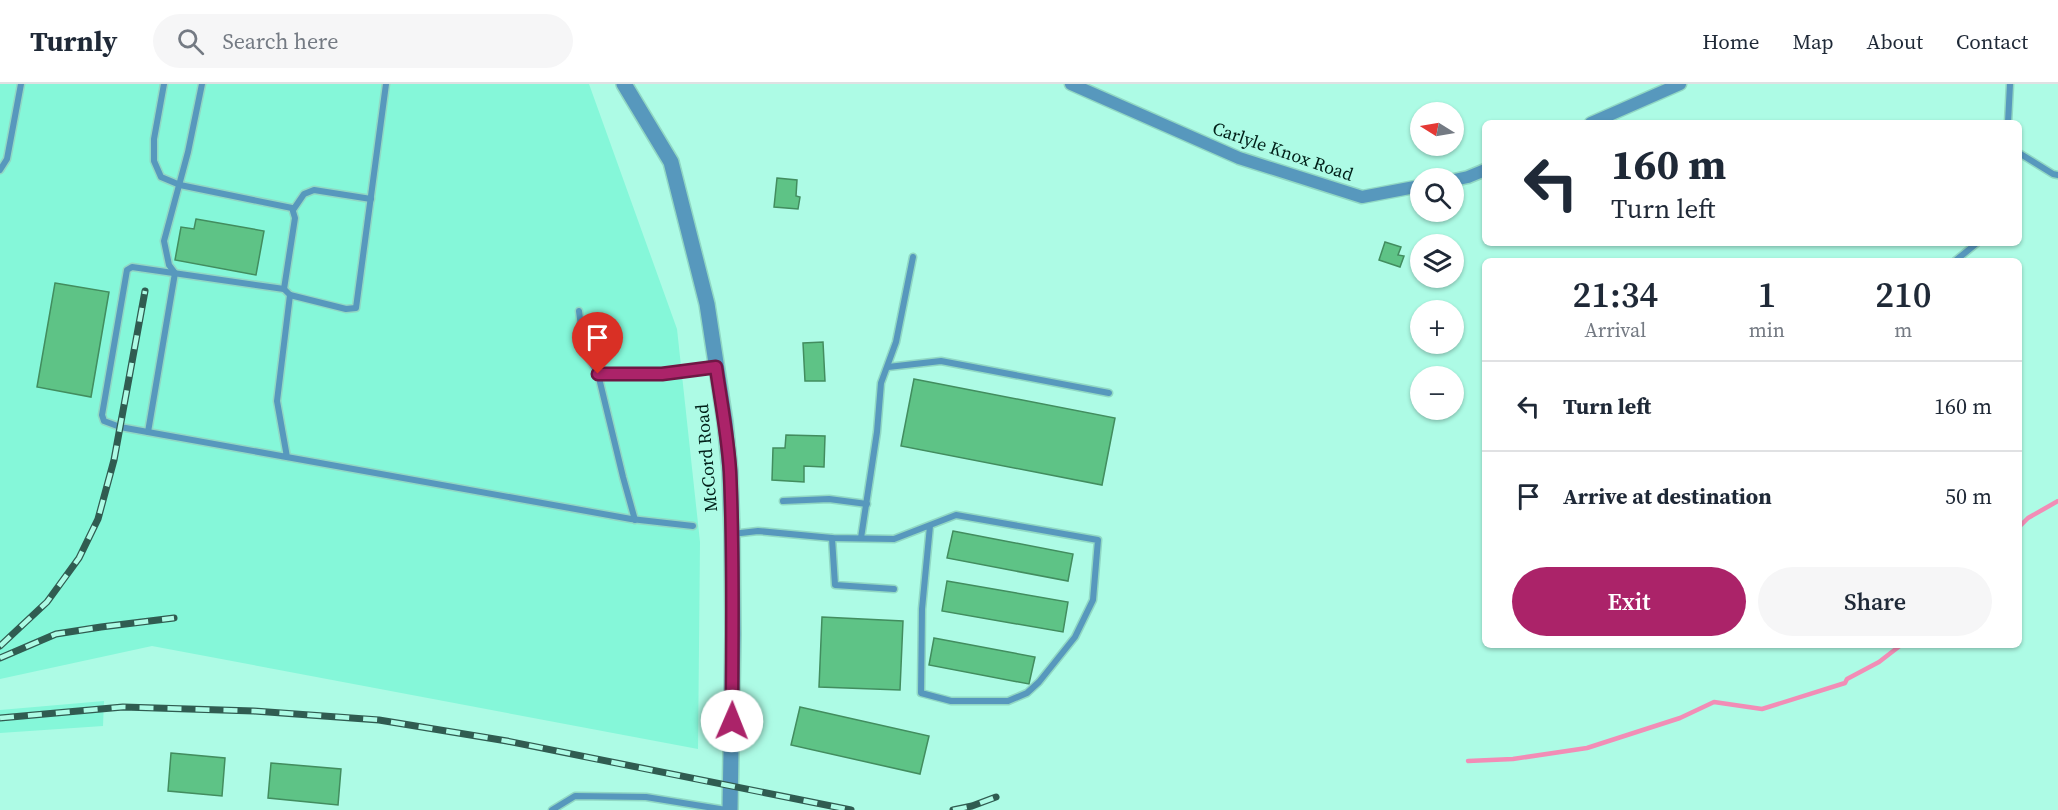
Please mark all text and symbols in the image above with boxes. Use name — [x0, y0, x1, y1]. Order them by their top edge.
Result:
search box — [153, 14, 573, 68]
text: Turnly — [30, 22, 117, 60]
icon: search — [174, 25, 207, 58]
text: Search here — [222, 26, 338, 56]
text: Home — [1702, 27, 1760, 56]
text: Map — [1793, 27, 1834, 56]
text: About — [1867, 27, 1923, 56]
text: Contact — [1956, 27, 2028, 56]
north arrow — [1410, 102, 1464, 156]
map controls — [1410, 102, 1464, 420]
street label: Carlyle Knox Road — [1209, 115, 1357, 187]
text: 160 m — [1611, 135, 1726, 193]
icon: left — [1512, 144, 1590, 222]
button: search — [1410, 168, 1464, 222]
text: Turn left — [1611, 190, 1715, 227]
button: layers — [1410, 234, 1464, 288]
text: 21:34 — [1573, 270, 1658, 319]
text: 1 — [1757, 270, 1776, 319]
text: 210 — [1875, 270, 1931, 319]
button: + — [1410, 300, 1464, 354]
pin — [572, 312, 623, 374]
text: Arrival — [1584, 316, 1646, 344]
text: min — [1749, 316, 1785, 344]
text: m — [1894, 316, 1912, 344]
icon: arrive — [581, 321, 614, 354]
button: − — [1410, 366, 1464, 420]
icon: left — [1512, 390, 1545, 423]
text: Turn left — [1563, 391, 1651, 421]
text: 160 m — [1934, 391, 1992, 421]
street label: McCord Road — [689, 403, 723, 513]
icon: arrive — [1512, 480, 1545, 513]
text: Arrive at destination — [1563, 481, 1772, 511]
text: 50 m — [1945, 481, 1992, 511]
button: Exit — [1512, 567, 1746, 636]
button: Share — [1758, 567, 1992, 636]
position arrow — [700, 689, 764, 753]

